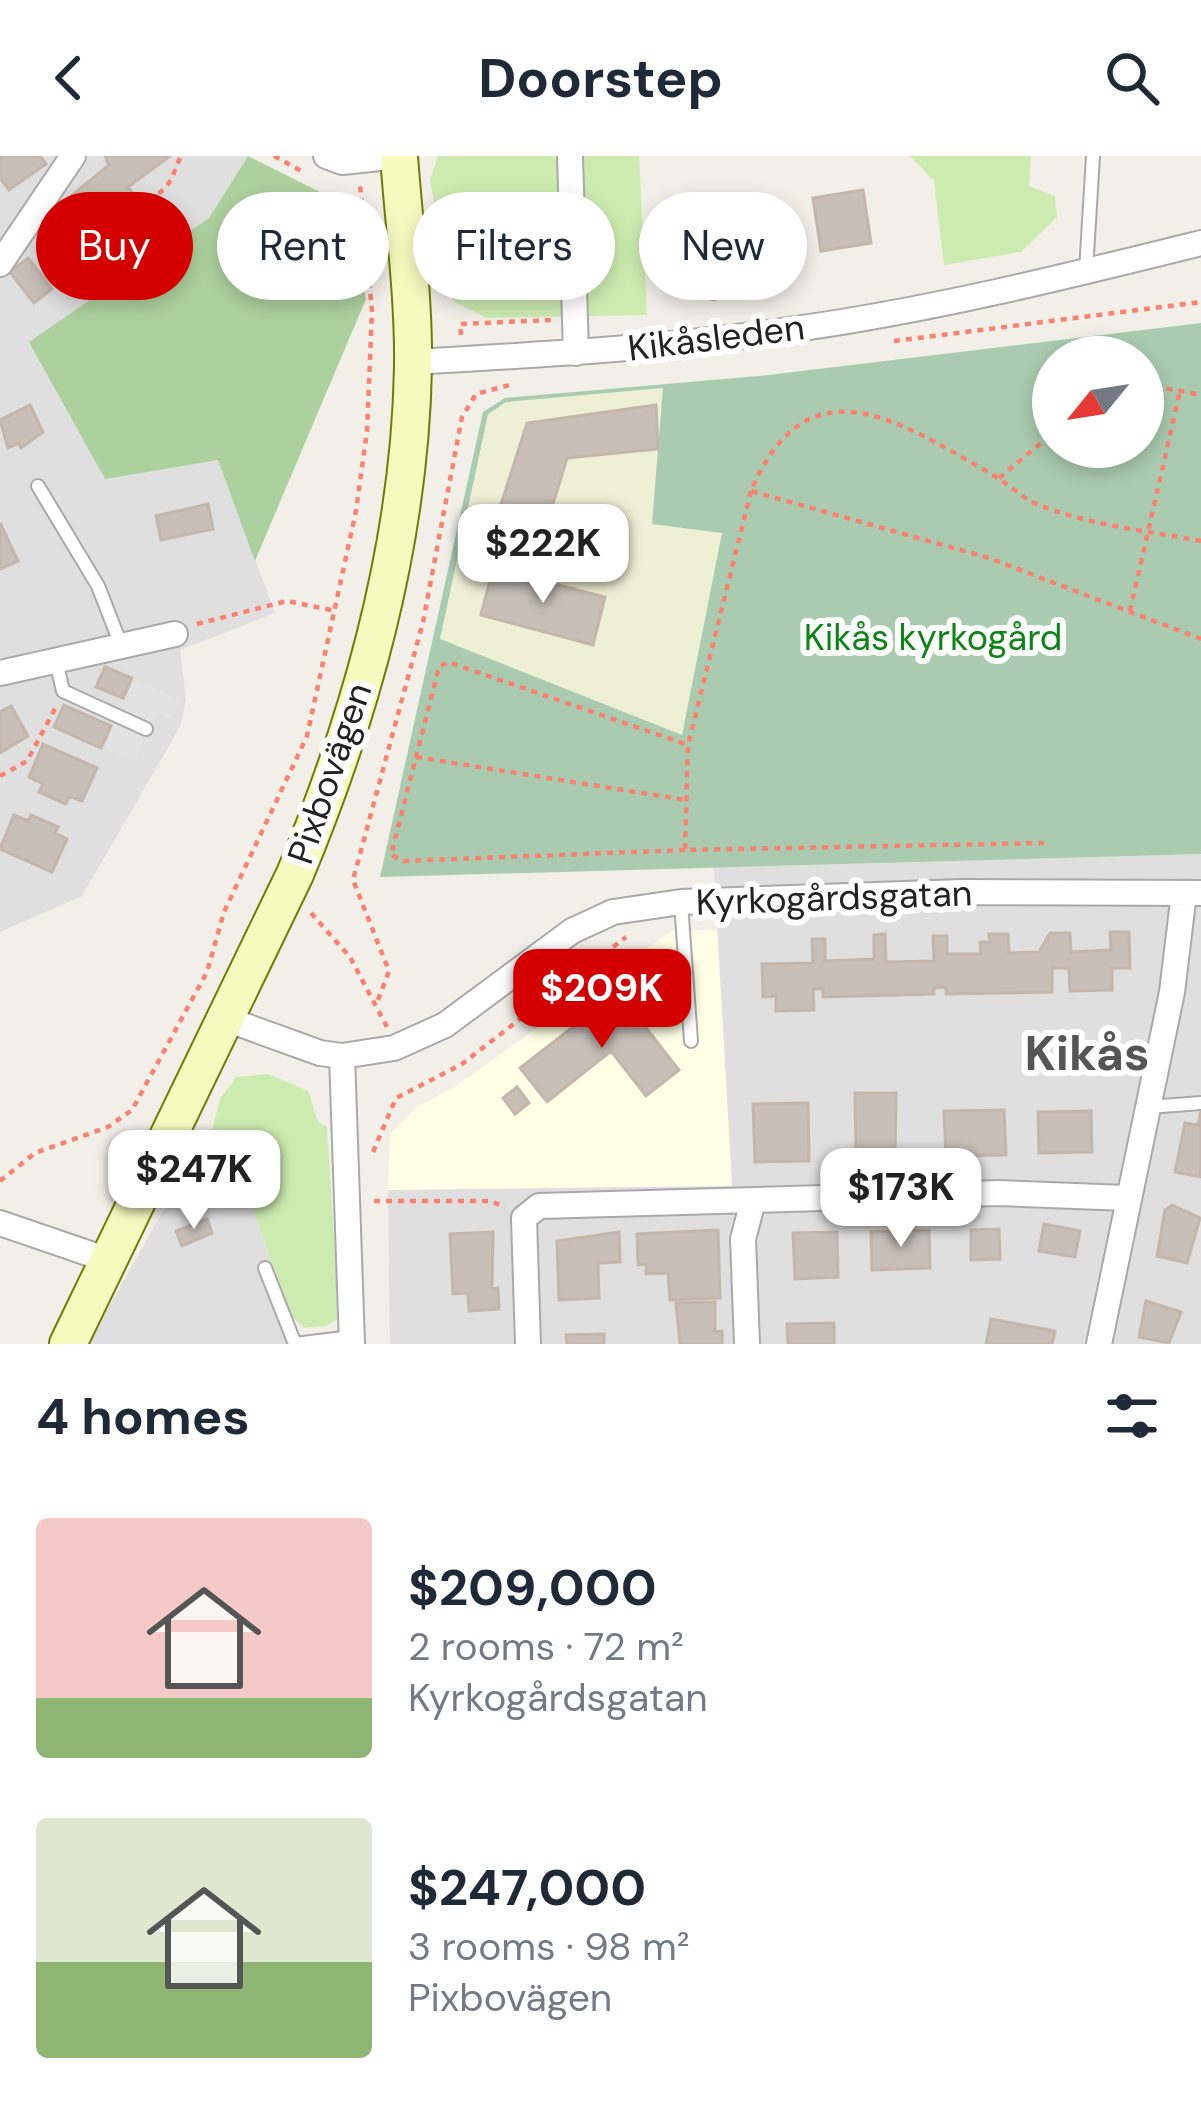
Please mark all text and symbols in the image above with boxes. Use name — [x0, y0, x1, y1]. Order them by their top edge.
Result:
text: Doorstep — [478, 43, 723, 114]
icon: back — [36, 45, 102, 111]
icon: search — [1099, 45, 1165, 111]
chip: Buy — [36, 192, 193, 300]
chip: Rent — [217, 192, 389, 300]
chip: Filters — [413, 192, 615, 300]
chip: New — [639, 192, 807, 300]
street label: Kikåsleden — [625, 303, 807, 372]
north arrow — [1032, 336, 1164, 468]
map controls — [1032, 336, 1164, 468]
pin: $222K — [459, 504, 627, 606]
text: $222K — [485, 517, 601, 568]
park label: Kikås kyrkogård — [804, 614, 1062, 661]
street label: Pixbovägen — [277, 676, 382, 870]
street label: Kyrkogårdsgatan — [695, 869, 973, 926]
pin: $209K — [518, 949, 686, 1051]
text: $209K — [540, 962, 664, 1013]
district label: Kikås — [1025, 1022, 1149, 1085]
pin: $247K — [110, 1130, 278, 1232]
text: $247K — [135, 1143, 253, 1194]
pin: $173K — [817, 1148, 985, 1250]
text: $173K — [847, 1161, 955, 1212]
text: 4 homes — [36, 1383, 250, 1450]
icon: filters — [1099, 1383, 1165, 1449]
text: $209,000 — [408, 1554, 657, 1621]
icon: home — [132, 1566, 276, 1710]
text: 2 rooms · 72 m² — [408, 1621, 684, 1672]
text: Kyrkogårdsgatan — [408, 1672, 708, 1723]
text: $247,000 — [408, 1854, 646, 1921]
icon: home — [132, 1866, 276, 2010]
text: 3 rooms · 98 m² — [408, 1921, 690, 1972]
text: Pixbovägen — [408, 1972, 612, 2023]

